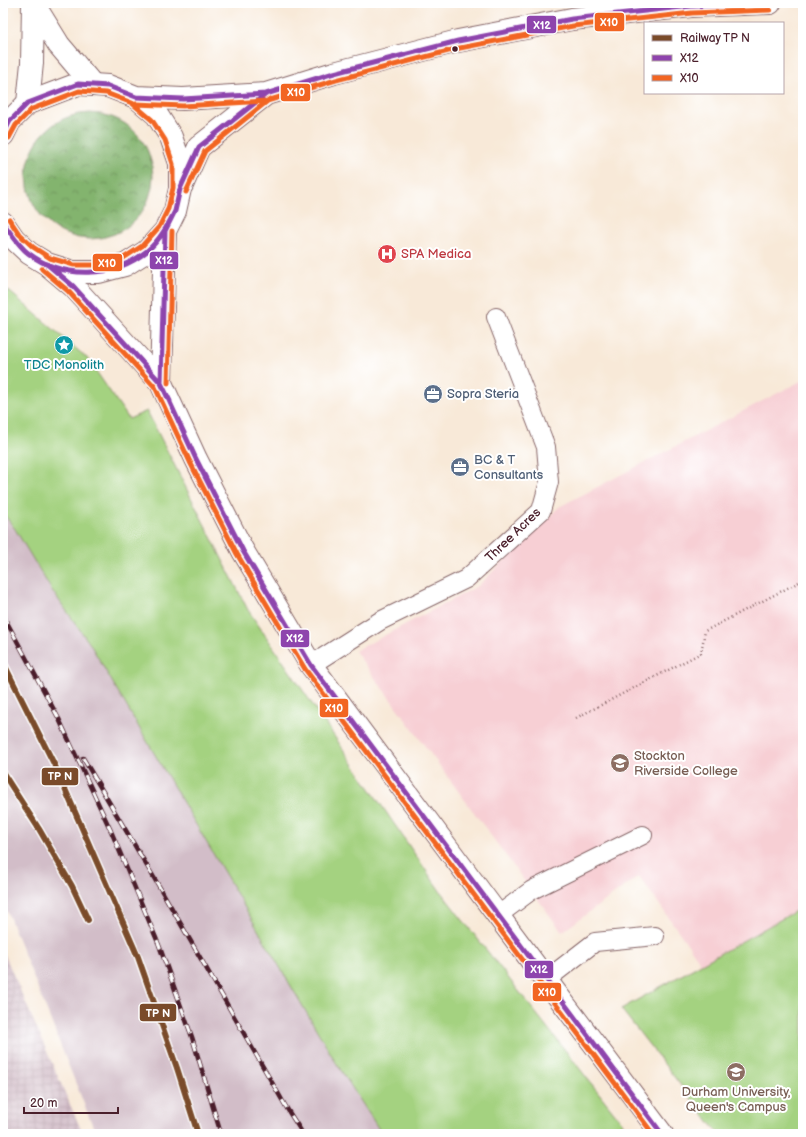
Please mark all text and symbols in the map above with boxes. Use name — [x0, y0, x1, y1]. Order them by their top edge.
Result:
line badge: X10 — [594, 12, 625, 32]
line badge: X12 — [526, 15, 557, 34]
text: X10 — [600, 16, 618, 29]
text: X12 — [533, 19, 551, 32]
legend — [644, 22, 784, 94]
text: Railway TP N — [680, 31, 750, 46]
unlabelled marker — [450, 44, 460, 54]
text: X12 — [679, 51, 699, 66]
text: X10 — [679, 71, 699, 86]
line badge: X10 — [280, 83, 311, 102]
text: X10 — [287, 86, 305, 99]
hospital icon: SPA Medica — [376, 243, 398, 265]
place label: SPA Medica — [401, 246, 471, 262]
line badge: X12 — [149, 251, 179, 270]
line badge: X10 — [92, 253, 123, 272]
text: X12 — [155, 254, 173, 267]
text: X10 — [98, 257, 116, 270]
place icon: TDC Monolith — [53, 334, 75, 356]
place label: TDC Monolith — [24, 357, 104, 373]
office icon: Sopra Steria — [422, 383, 444, 405]
place label: Sopra Steria — [447, 386, 519, 402]
place label: BC & T Consultants — [474, 452, 544, 483]
office icon: BC & T Consultants — [449, 456, 471, 478]
street label: Three Acres — [482, 504, 545, 565]
line badge: X12 — [280, 629, 310, 648]
text: X12 — [286, 632, 304, 645]
line badge: X10 — [319, 698, 349, 718]
text: X10 — [325, 702, 343, 715]
place label: Stockton Riverside College — [634, 748, 738, 779]
school or university icon: Stockton Riverside College — [609, 752, 631, 774]
line badge: TP N — [41, 767, 79, 786]
text: TP N — [48, 770, 72, 783]
line badge: X12 — [524, 960, 554, 979]
text: X12 — [530, 963, 548, 976]
line badge: X10 — [532, 982, 562, 1002]
text: X10 — [538, 986, 556, 999]
line badge: TP N — [139, 1003, 177, 1022]
text: TP N — [146, 1007, 170, 1020]
school or university icon: Durham University, Queen's Campus — [725, 1061, 747, 1083]
place label: Durham University, Queen's Campus — [682, 1084, 790, 1115]
scale bar — [24, 1089, 118, 1115]
text: 20 m — [30, 1096, 57, 1111]

